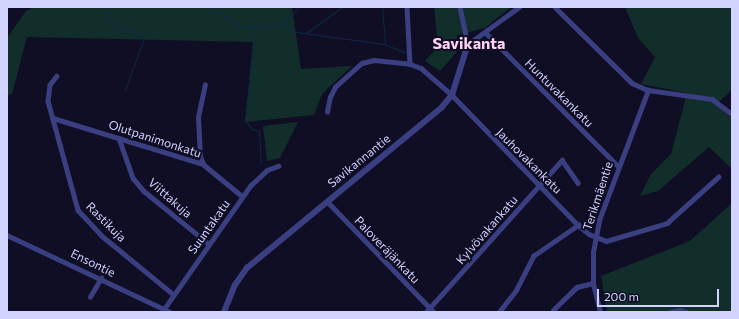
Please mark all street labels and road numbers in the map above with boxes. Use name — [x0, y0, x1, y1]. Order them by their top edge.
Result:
street label: Huntuvakankatu — [522, 56, 596, 130]
street label: Olutpanimonkatu — [107, 117, 203, 161]
street label: Jauhovakankatu — [493, 125, 565, 197]
street label: Savikannantie — [325, 131, 393, 191]
street label: Terikmäentie — [580, 160, 616, 232]
street label: Viittakuja — [145, 175, 195, 221]
street label: Kylvövakankatu — [453, 193, 521, 267]
street label: Suuntakatu — [185, 197, 233, 257]
street label: Rastikuja — [83, 199, 129, 245]
street label: Paloveräjänkatu — [351, 214, 423, 286]
street label: Ensontie — [68, 246, 118, 280]

